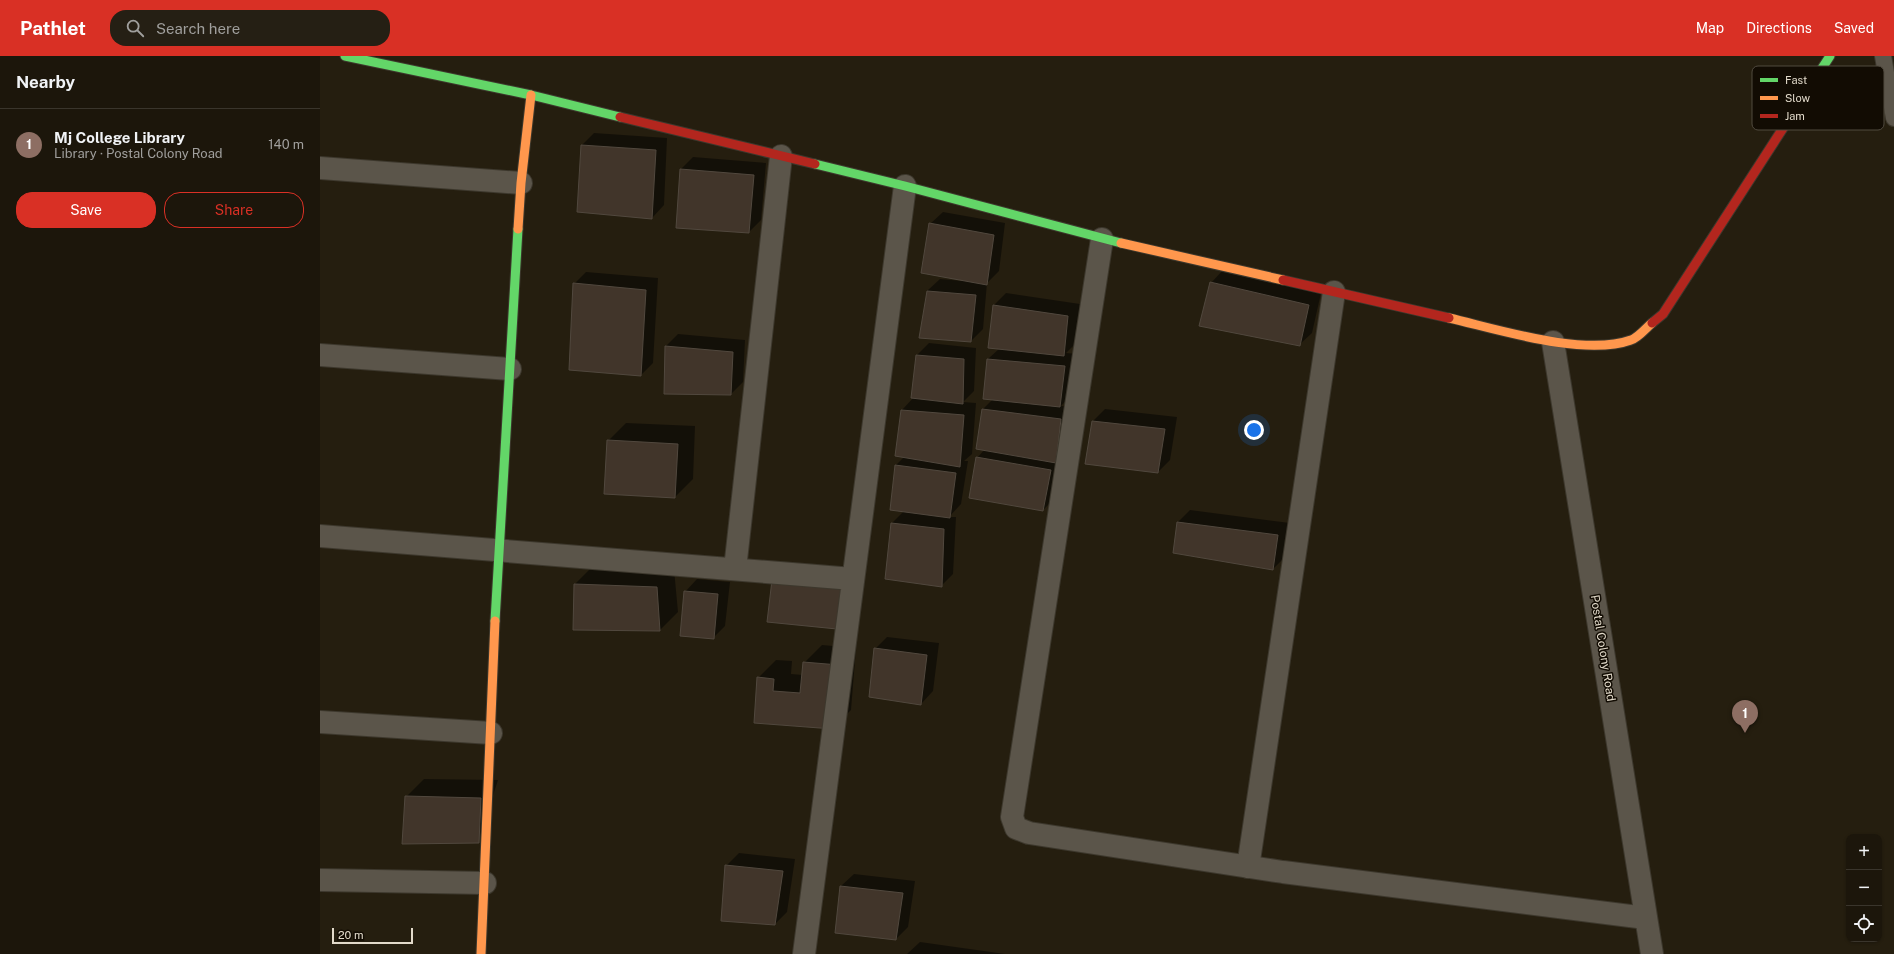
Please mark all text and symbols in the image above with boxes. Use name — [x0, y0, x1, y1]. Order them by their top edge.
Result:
search box — [110, 10, 390, 46]
text: Pathlet — [20, 17, 86, 39]
icon: search — [124, 17, 146, 39]
text: Search here — [156, 20, 240, 37]
text: Map — [1696, 20, 1724, 36]
text: Directions — [1746, 20, 1812, 36]
text: Saved — [1834, 20, 1874, 36]
legend — [1752, 66, 1884, 130]
text: Nearby — [16, 72, 75, 92]
text: Fast — [1785, 74, 1807, 86]
text: Slow — [1785, 92, 1811, 104]
text: Jam — [1785, 110, 1805, 122]
text: Mj College Library — [54, 129, 185, 146]
text: 1 — [26, 137, 32, 152]
text: 140 m — [268, 137, 304, 152]
text: Library · Postal Colony Road — [54, 146, 223, 161]
button: Save — [16, 192, 156, 228]
button: Share — [164, 192, 304, 228]
your location — [1244, 420, 1264, 440]
street label: Postal Colony Road — [1588, 594, 1618, 702]
pin: 1 — [1732, 700, 1758, 733]
map controls — [1846, 834, 1882, 942]
button: + — [1846, 834, 1882, 870]
button: − — [1846, 870, 1882, 906]
button: locate — [1846, 906, 1882, 942]
scale bar — [332, 926, 413, 945]
text: 20 m — [338, 929, 363, 941]

